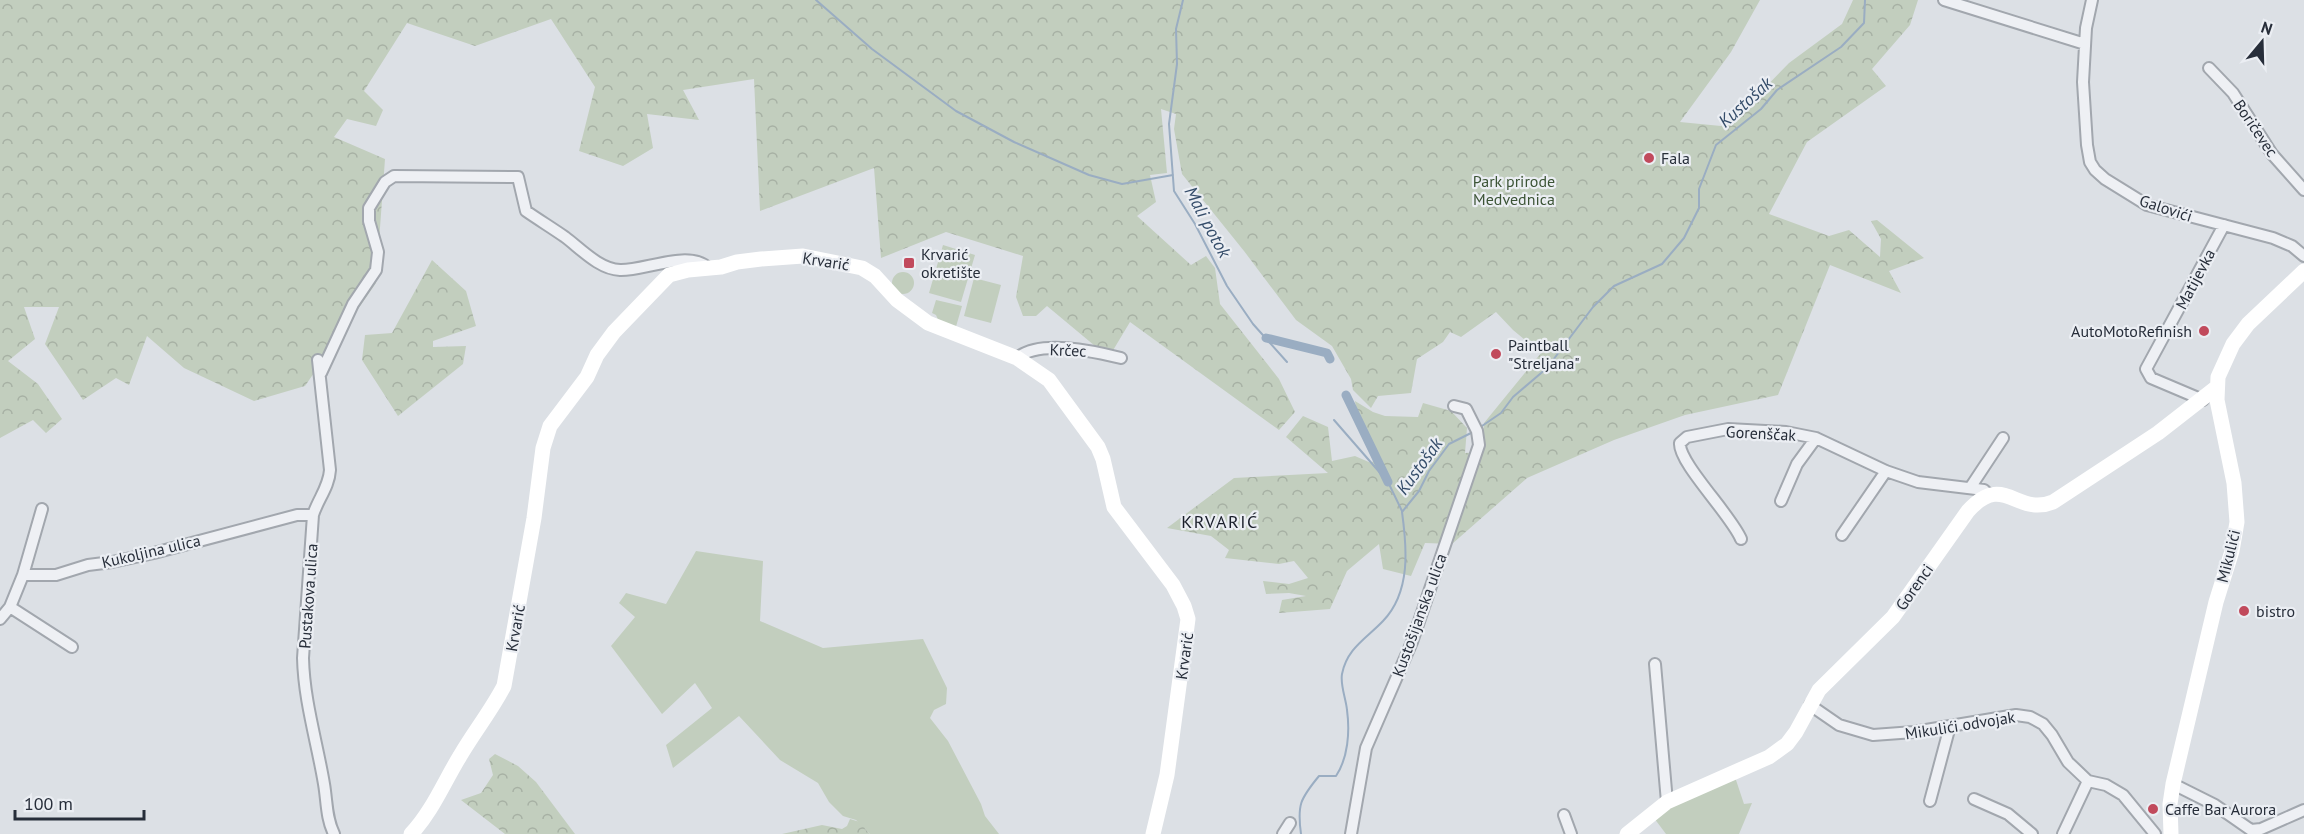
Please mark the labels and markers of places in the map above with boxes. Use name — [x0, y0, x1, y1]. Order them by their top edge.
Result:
place label: Fala — [1661, 148, 1690, 168]
marker: Fala — [1642, 151, 1656, 165]
place label: Krvarić okretište — [921, 244, 981, 282]
marker: Krvarić okretište — [902, 256, 916, 270]
place label: AutoMotoRefinish — [2071, 321, 2192, 341]
marker: AutoMotoRefinish — [2197, 324, 2211, 338]
place label: Paintball "Streljana" — [1508, 335, 1580, 373]
marker: Paintball "Streljana" — [1489, 347, 1503, 361]
place label: bistro — [2256, 601, 2295, 621]
marker: bistro — [2237, 604, 2251, 618]
place label: Caffe Bar Aurora — [2165, 799, 2276, 819]
marker: Caffe Bar Aurora — [2146, 802, 2160, 816]

